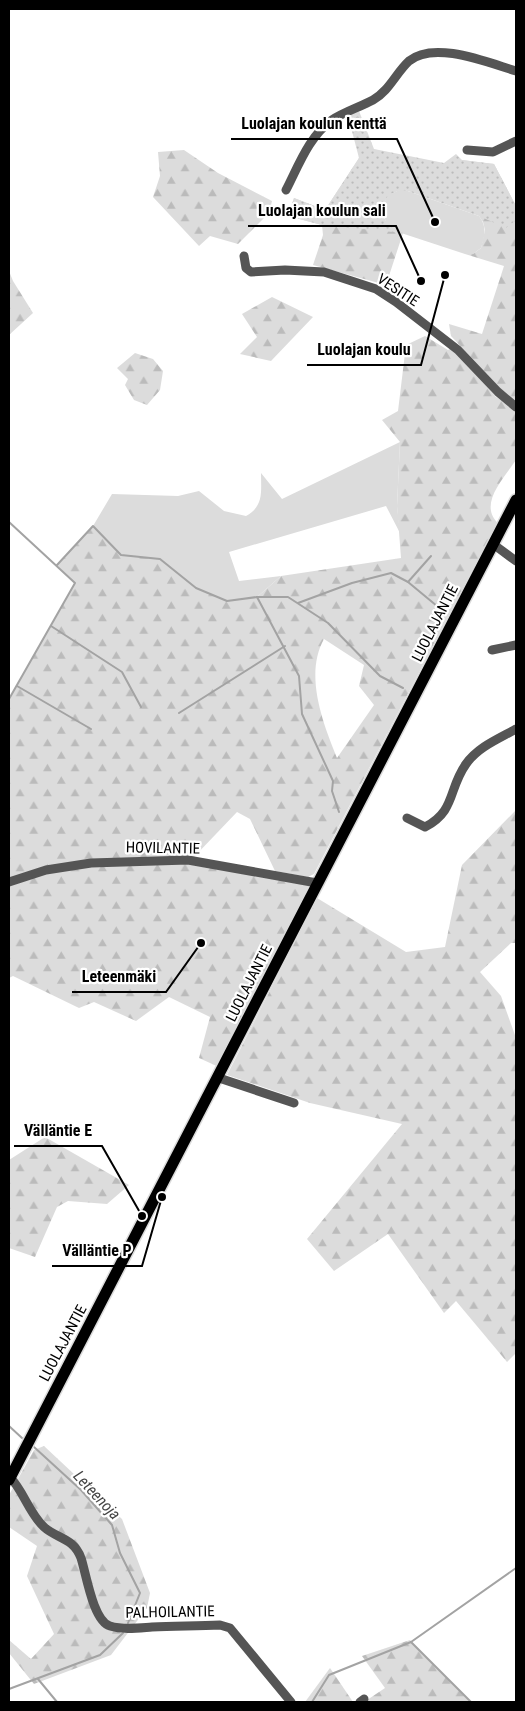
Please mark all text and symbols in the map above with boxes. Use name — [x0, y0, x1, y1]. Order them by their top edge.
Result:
callout: Luolajan koulun kenttä — [231, 108, 397, 139]
text: Luolajan koulun kenttä — [241, 114, 387, 133]
callout: Luolajan koulun sali — [248, 195, 396, 226]
text: Luolajan koulun sali — [258, 201, 386, 220]
street label: VESITIE — [374, 270, 422, 310]
callout: Luolajan koulu — [307, 334, 421, 365]
text: Luolajan koulu — [317, 340, 411, 359]
street label: LUOLAJANTIE — [408, 582, 462, 664]
street label: HOVILANTIE — [126, 838, 200, 858]
street label: LUOLAJANTIE — [222, 942, 276, 1024]
callout: Leteenmäki — [72, 961, 166, 992]
text: Leteenmäki — [82, 967, 156, 986]
callout: Välläntie E — [14, 1115, 102, 1146]
text: Välläntie E — [24, 1121, 92, 1140]
callout: Välläntie P — [52, 1235, 142, 1266]
text: Välläntie P — [62, 1241, 132, 1260]
street label: LUOLAJANTIE — [35, 1302, 91, 1384]
water label: Leteenoja — [70, 1467, 124, 1523]
street label: PALHOILANTIE — [125, 1602, 215, 1622]

